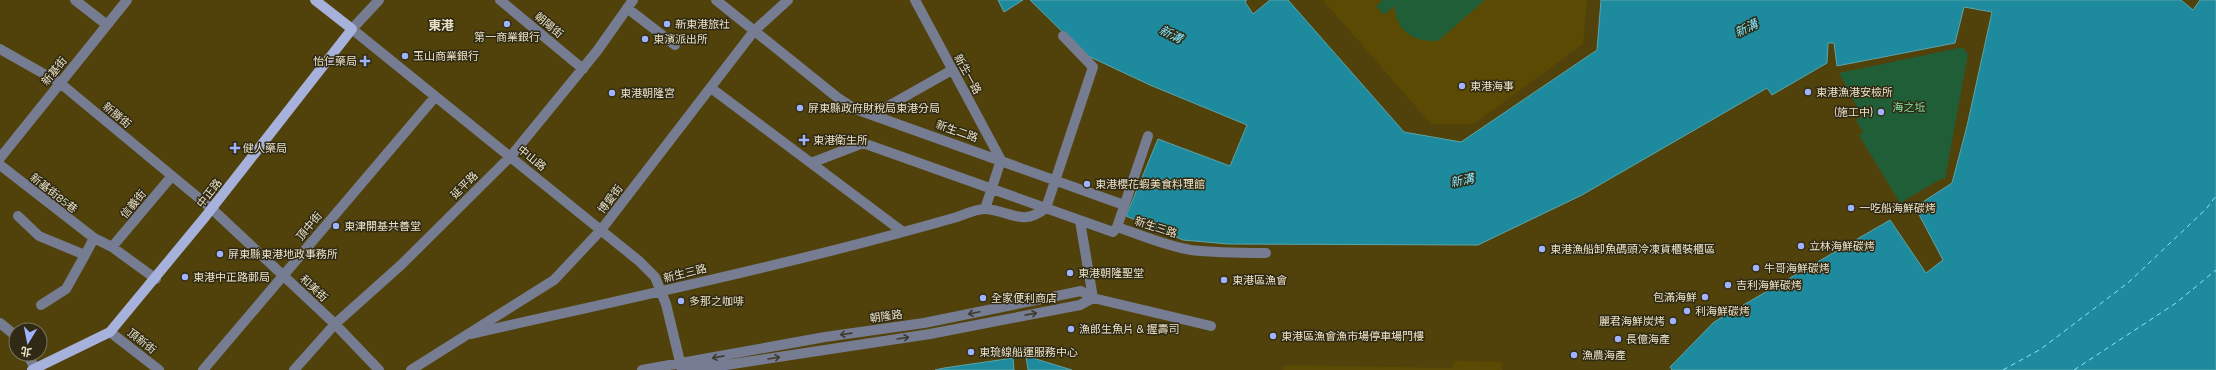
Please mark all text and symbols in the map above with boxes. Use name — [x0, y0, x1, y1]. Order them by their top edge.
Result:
street label: 朝陽街 — [531, 8, 567, 42]
water label: 新溝 — [1731, 13, 1763, 42]
district label: 東港 — [428, 15, 454, 35]
place label: 新東港旅社 — [675, 16, 730, 32]
marker: 第一商業銀行 — [502, 19, 512, 29]
marker: 新東港旅社 — [662, 19, 672, 29]
water label: 新溝 — [1156, 20, 1188, 49]
place label: 第一商業銀行 — [474, 29, 540, 45]
place label: 東濱派出所 — [653, 31, 708, 47]
marker: 東濱派出所 — [640, 34, 650, 44]
place label: 玉山商業銀行 — [413, 48, 479, 64]
marker: 玉山商業銀行 — [400, 51, 410, 61]
street label: 新生一路 — [950, 51, 986, 97]
street label: 新基街 — [37, 53, 71, 89]
place label: 怡仁藥局 — [313, 53, 357, 69]
marker: 怡仁藥局 — [360, 56, 370, 66]
place label: 東港海事 — [1470, 78, 1514, 94]
marker: 東港海事 — [1457, 81, 1467, 91]
place label: 東港漁港安檢所 — [1816, 84, 1893, 100]
place label: 東港朝隆宮 — [620, 85, 675, 101]
marker: 東港漁港安檢所 — [1803, 87, 1813, 97]
marker: 東港朝隆宮 — [607, 88, 617, 98]
street label: 新勝街 — [99, 98, 135, 132]
park label: 海之坵 — [1893, 99, 1926, 115]
place label: 屏東縣政府財稅局東港分局 — [808, 100, 940, 116]
marker: 屏東縣政府財稅局東港分局 — [795, 103, 805, 113]
place label: (施工中) — [1834, 104, 1873, 120]
marker: (施工中) — [1876, 107, 1886, 117]
street label: 新生二路 — [934, 116, 980, 146]
place label: 東港衛生所 — [813, 132, 868, 148]
marker: 東港衛生所 — [798, 134, 810, 146]
place label: 健人藥局 — [243, 140, 287, 156]
street label: 中山路 — [514, 141, 550, 175]
marker: 健人藥局 — [230, 143, 240, 153]
street label: 延平路 — [447, 168, 481, 202]
water label: 新溝 — [1448, 168, 1478, 192]
street label: 新基街85巷 — [27, 169, 81, 217]
street label: 中正路 — [193, 175, 225, 211]
place label: 東港櫻花蝦美食料理館 — [1095, 176, 1205, 192]
marker: 東港櫻花蝦美食料理館 — [1082, 179, 1092, 189]
street label: 博愛街 — [594, 181, 626, 217]
street label: 信義街 — [116, 186, 150, 222]
place label: 一吃船海鮮碳烤 — [1859, 200, 1936, 216]
marker: 一吃船海鮮碳烤 — [1846, 203, 1856, 213]
street label: 頂中街 — [292, 208, 326, 244]
street label: 新生三路 — [1133, 213, 1179, 241]
place label: 東津開基共善堂 — [344, 218, 421, 234]
marker: 東津開基共善堂 — [331, 221, 341, 231]
place label: 立林海鮮碳烤 — [1809, 238, 1875, 254]
place label: 東港漁船卸魚碼頭冷凍貨櫃裝櫃區 — [1550, 241, 1715, 257]
marker: 立林海鮮碳烤 — [1796, 241, 1806, 251]
marker: 東港漁船卸魚碼頭冷凍貨櫃裝櫃區 — [1537, 244, 1547, 254]
place label: 屏東縣東港地政事務所 — [228, 246, 338, 262]
marker: 屏東縣東港地政事務所 — [215, 249, 225, 259]
street label: 新生三路 — [662, 260, 708, 286]
place label: 牛哥海鮮碳烤 — [1764, 260, 1830, 276]
marker: 牛哥海鮮碳烤 — [1751, 263, 1761, 273]
place label: 東港朝隆聖堂 — [1078, 265, 1144, 281]
marker: 東港朝隆聖堂 — [1065, 268, 1075, 278]
place label: 東港中正路郵局 — [193, 269, 270, 285]
street label: 和美街 — [296, 271, 332, 305]
marker: 東港中正路郵局 — [180, 272, 190, 282]
place label: 東港區漁會 — [1232, 272, 1287, 288]
marker: 東港區漁會 — [1219, 275, 1229, 285]
place label: 吉利海鮮碳烤 — [1736, 277, 1802, 293]
marker: 吉利海鮮碳烤 — [1723, 280, 1733, 290]
place label: 包滿海鮮 — [1653, 289, 1697, 305]
place label: 全家便利商店 — [991, 290, 1057, 306]
marker: 包滿海鮮 — [1700, 292, 1710, 302]
place label: 多那之咖啡 — [689, 293, 744, 309]
marker: 全家便利商店 — [978, 293, 988, 303]
marker: 多那之咖啡 — [676, 296, 686, 306]
place label: 利海鮮碳烤 — [1695, 303, 1750, 319]
street label: 朝隆路 — [869, 306, 903, 326]
marker: 利海鮮碳烤 — [1682, 306, 1692, 316]
one-way arrow — [968, 309, 981, 317]
one-way arrow — [1024, 310, 1037, 318]
place label: 麗君海鮮炭烤 — [1599, 313, 1665, 329]
marker: 麗君海鮮炭烤 — [1668, 316, 1678, 326]
place label: 漁郎生魚片 & 握壽司 — [1079, 321, 1179, 337]
north arrow — [8, 322, 48, 362]
marker: 漁郎生魚片 & 握壽司 — [1066, 324, 1076, 334]
street label: 頂新街 — [124, 325, 160, 357]
place label: 東港區漁會漁市場停車場門樓 — [1281, 328, 1424, 344]
one-way arrow — [840, 330, 853, 338]
marker: 東港區漁會漁市場停車場門樓 — [1268, 331, 1278, 341]
place label: 長億海產 — [1626, 331, 1670, 347]
one-way arrow — [896, 334, 909, 342]
marker: 長億海產 — [1613, 334, 1623, 344]
text: 北 — [19, 343, 33, 361]
place label: 東琉線船運服務中心 — [979, 344, 1078, 360]
marker: 東琉線船運服務中心 — [966, 347, 976, 357]
place label: 漁農海產 — [1582, 347, 1626, 363]
marker: 漁農海產 — [1569, 350, 1579, 360]
one-way arrow — [712, 354, 725, 362]
one-way arrow — [767, 354, 780, 362]

